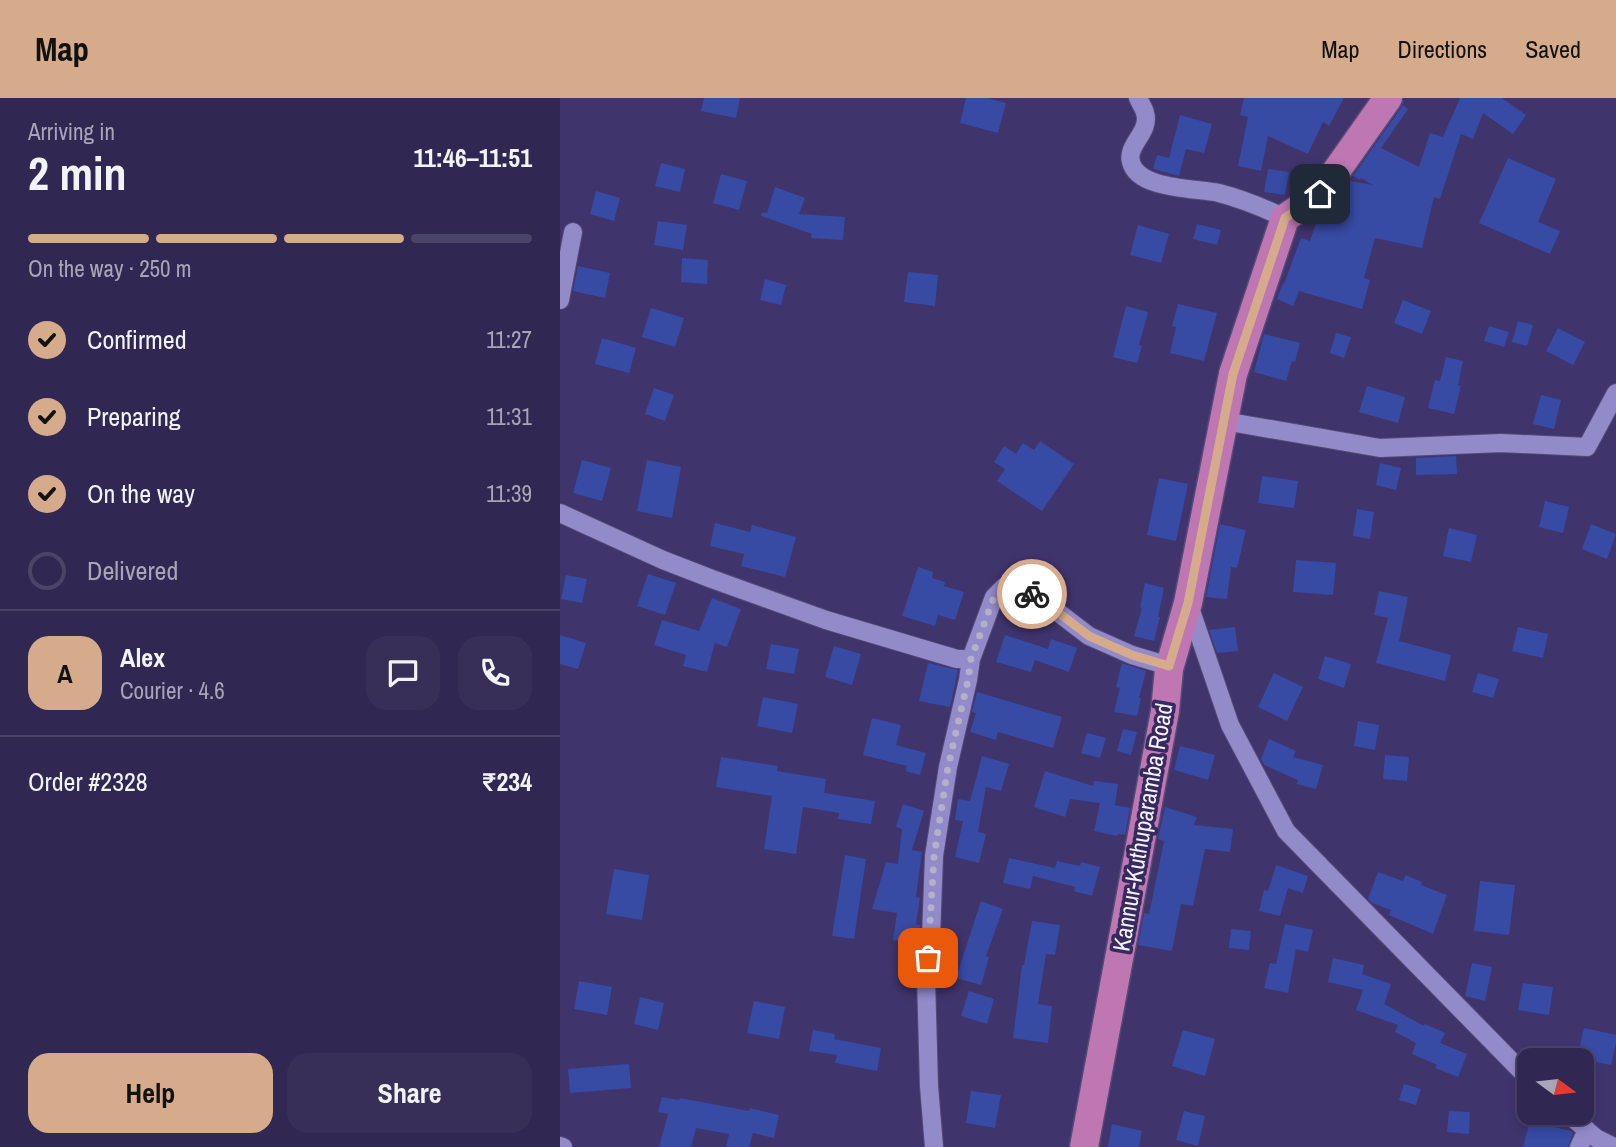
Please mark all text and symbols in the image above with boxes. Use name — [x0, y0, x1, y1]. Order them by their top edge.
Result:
text: Map — [35, 27, 89, 71]
text: Map — [1321, 33, 1359, 65]
text: Directions — [1397, 33, 1487, 65]
text: Saved — [1525, 33, 1581, 65]
text: Arriving in — [28, 116, 115, 147]
text: 11:46–11:51 — [413, 140, 532, 175]
text: 2 min — [28, 142, 127, 204]
pin — [1290, 164, 1350, 224]
icon: home — [1301, 175, 1339, 213]
text: On the way · 250 m — [28, 253, 192, 284]
icon: check — [28, 321, 66, 359]
text: Confirmed — [87, 322, 187, 357]
text: 11:27 — [486, 324, 532, 355]
icon: check — [28, 398, 66, 436]
text: Preparing — [87, 399, 181, 434]
text: 11:31 — [486, 401, 532, 432]
icon: check — [28, 475, 66, 513]
text: On the way — [87, 476, 195, 511]
text: 11:39 — [486, 478, 532, 509]
text: Delivered — [87, 553, 178, 588]
courier — [997, 559, 1067, 629]
icon: bike — [1013, 575, 1051, 613]
button: chat — [366, 636, 440, 710]
button: phone — [458, 636, 532, 710]
text: Alex — [120, 640, 165, 675]
text: A — [57, 656, 73, 691]
text: Courier · 4.6 — [120, 675, 225, 706]
street label: Kannur-Kuthuparamba Road — [1104, 700, 1180, 954]
text: Order #2328 — [28, 764, 148, 799]
text: ₹234 — [481, 764, 532, 799]
pin — [898, 928, 958, 988]
icon: bag — [909, 939, 947, 977]
north arrow — [1517, 1048, 1594, 1125]
map controls — [1517, 1048, 1594, 1125]
button: Help — [28, 1053, 273, 1133]
button: Share — [287, 1053, 532, 1133]

